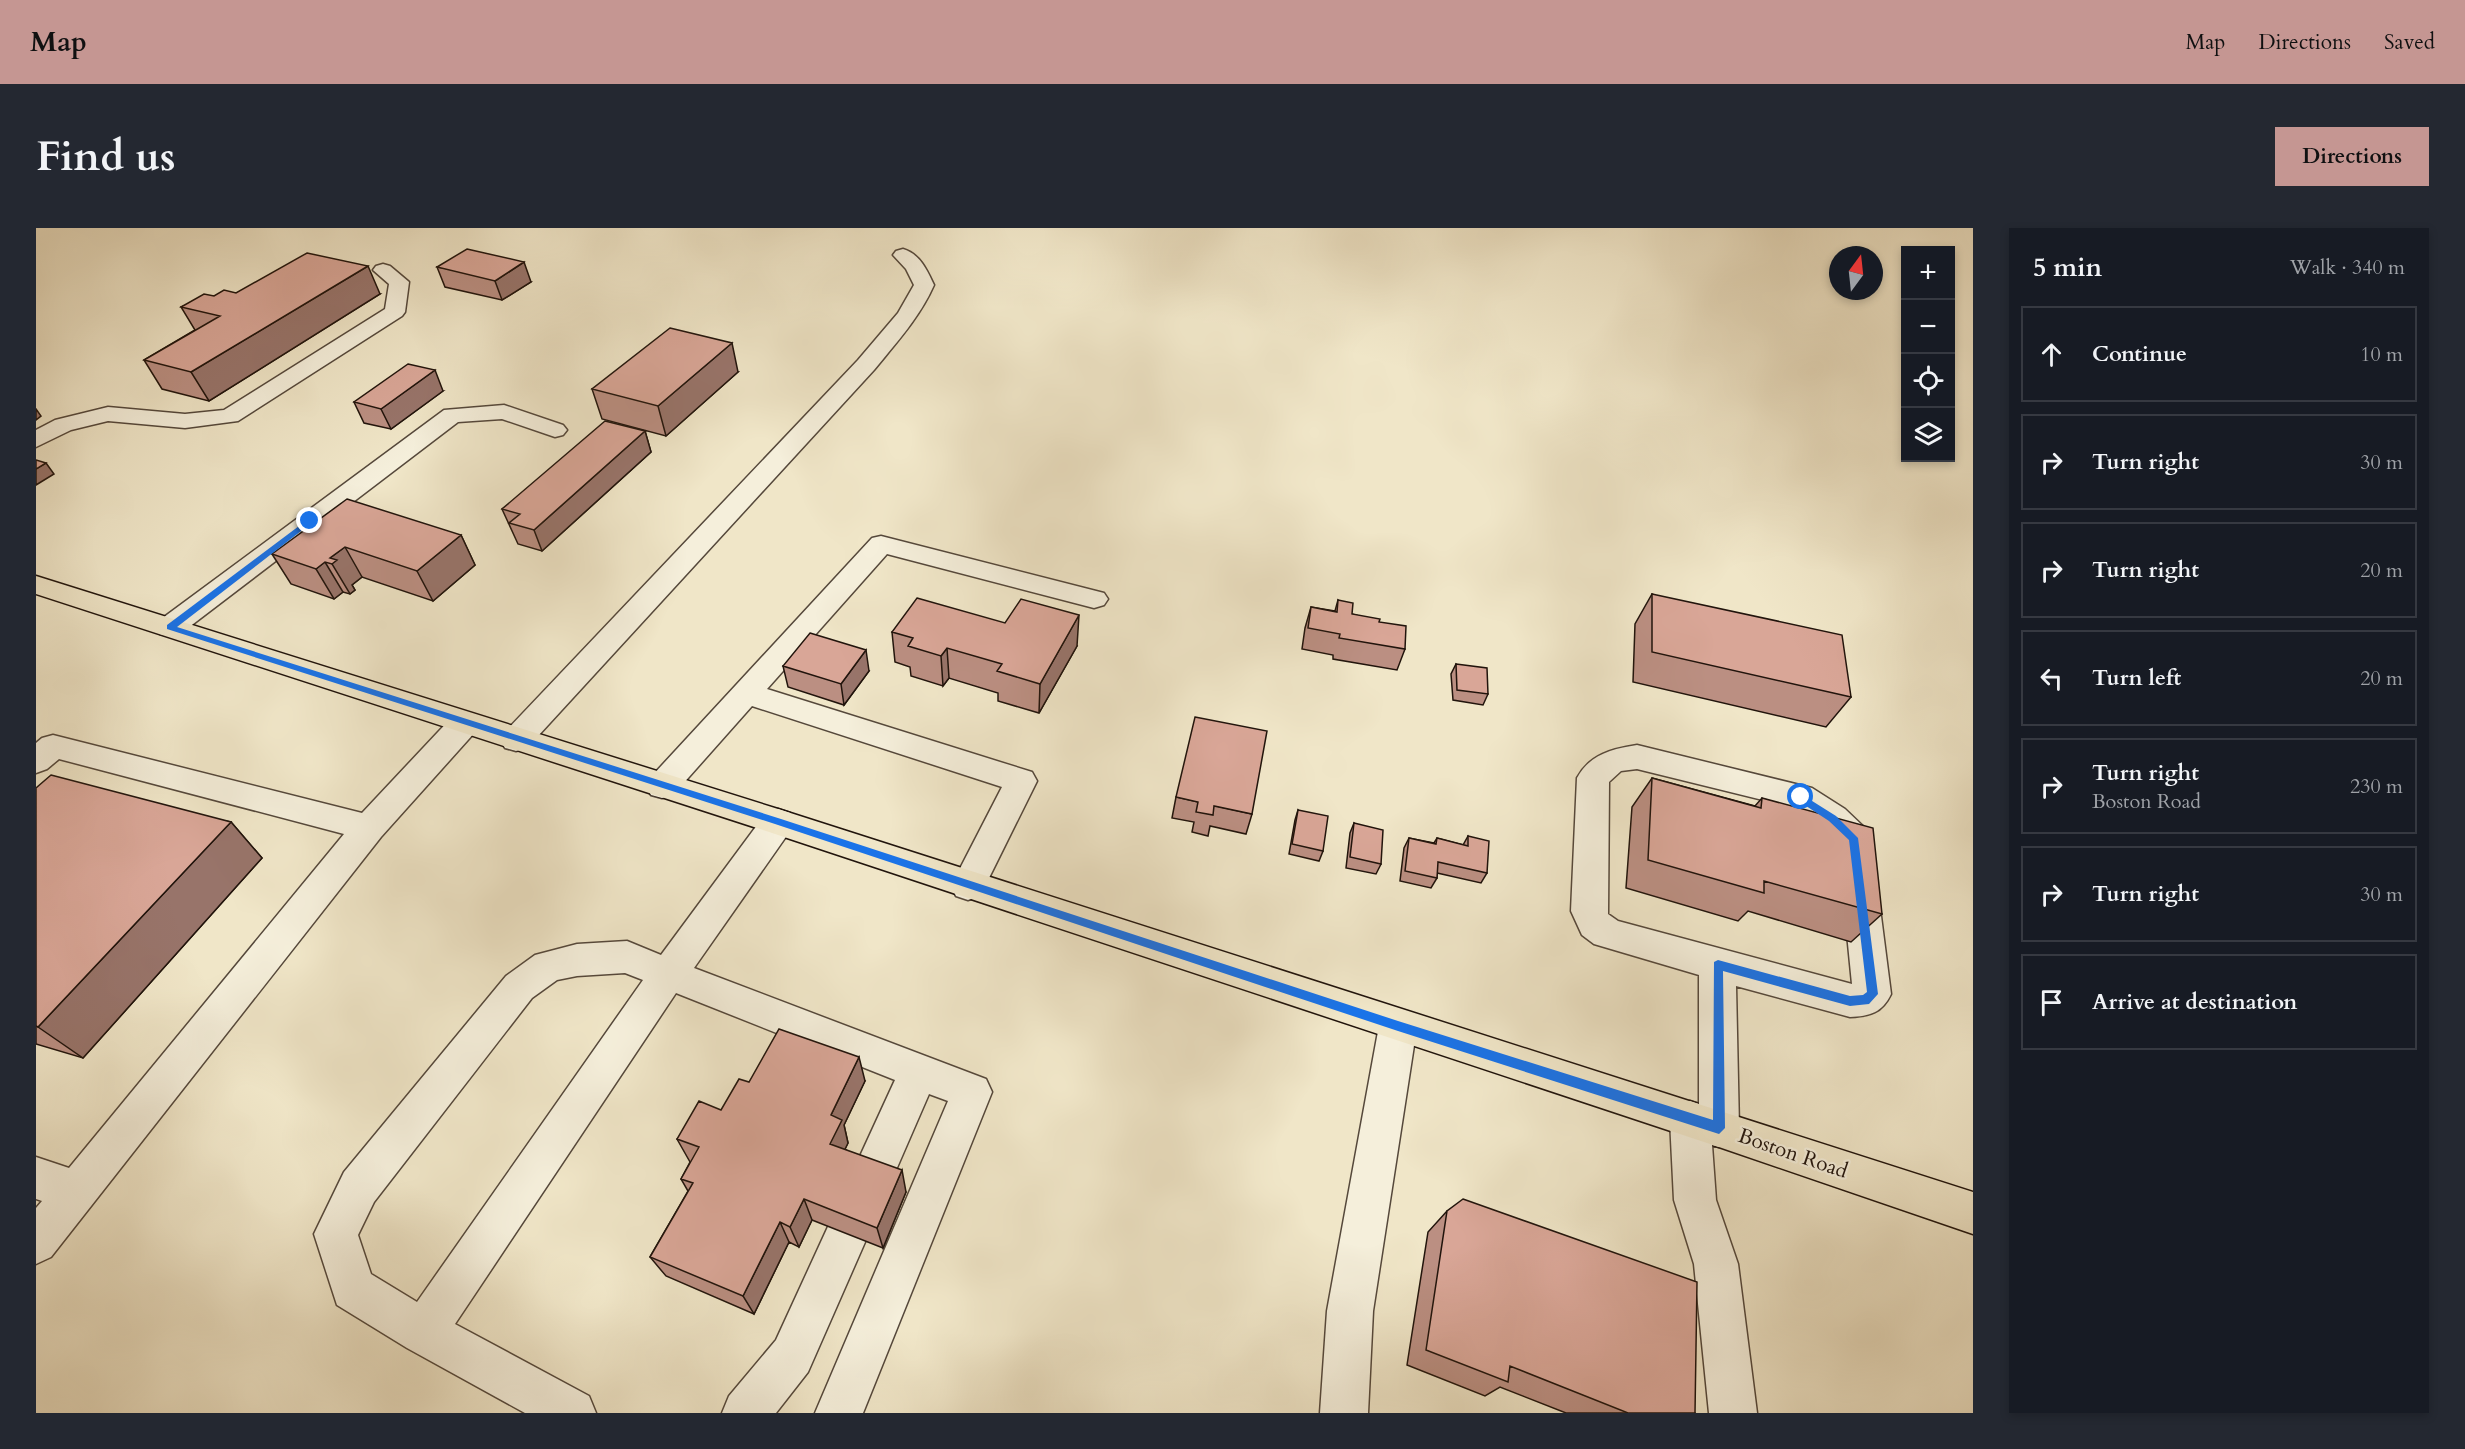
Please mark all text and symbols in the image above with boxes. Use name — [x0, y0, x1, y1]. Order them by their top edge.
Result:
text: Map — [30, 23, 87, 61]
text: Map — [2185, 28, 2225, 57]
text: Directions — [2258, 28, 2351, 57]
text: Saved — [2384, 28, 2435, 57]
button: Directions — [2275, 127, 2429, 186]
text: Find us — [36, 128, 176, 185]
north arrow — [1829, 246, 1883, 300]
map controls — [1901, 246, 1955, 462]
button: + — [1901, 246, 1955, 300]
text: 5 min — [2033, 250, 2102, 285]
text: Walk · 340 m — [2290, 254, 2405, 281]
button: − — [1901, 300, 1955, 354]
icon: ahead — [2035, 338, 2068, 371]
text: Continue — [2092, 339, 2187, 369]
text: 10 m — [2360, 341, 2403, 368]
button: locate — [1901, 354, 1955, 408]
button: layers — [1901, 408, 1955, 462]
icon: right — [2035, 446, 2068, 479]
text: Turn right — [2092, 447, 2199, 477]
text: 30 m — [2360, 449, 2403, 476]
route end — [296, 507, 322, 533]
icon: right — [2035, 554, 2068, 587]
text: Turn right — [2092, 555, 2199, 585]
text: 20 m — [2360, 557, 2403, 584]
icon: left — [2035, 662, 2068, 695]
text: Turn left — [2092, 663, 2181, 693]
text: 20 m — [2360, 665, 2403, 692]
text: Turn right — [2092, 758, 2199, 788]
icon: right — [2035, 770, 2068, 803]
text: 230 m — [2350, 773, 2403, 800]
route start — [1787, 783, 1813, 809]
text: Boston Road — [2092, 788, 2201, 815]
icon: right — [2035, 878, 2068, 911]
text: Turn right — [2092, 879, 2199, 909]
text: 30 m — [2360, 881, 2403, 908]
icon: arrive — [2035, 986, 2068, 1019]
text: Arrive at destination — [2092, 987, 2297, 1017]
street label: Boston Road — [1734, 1121, 1852, 1186]

